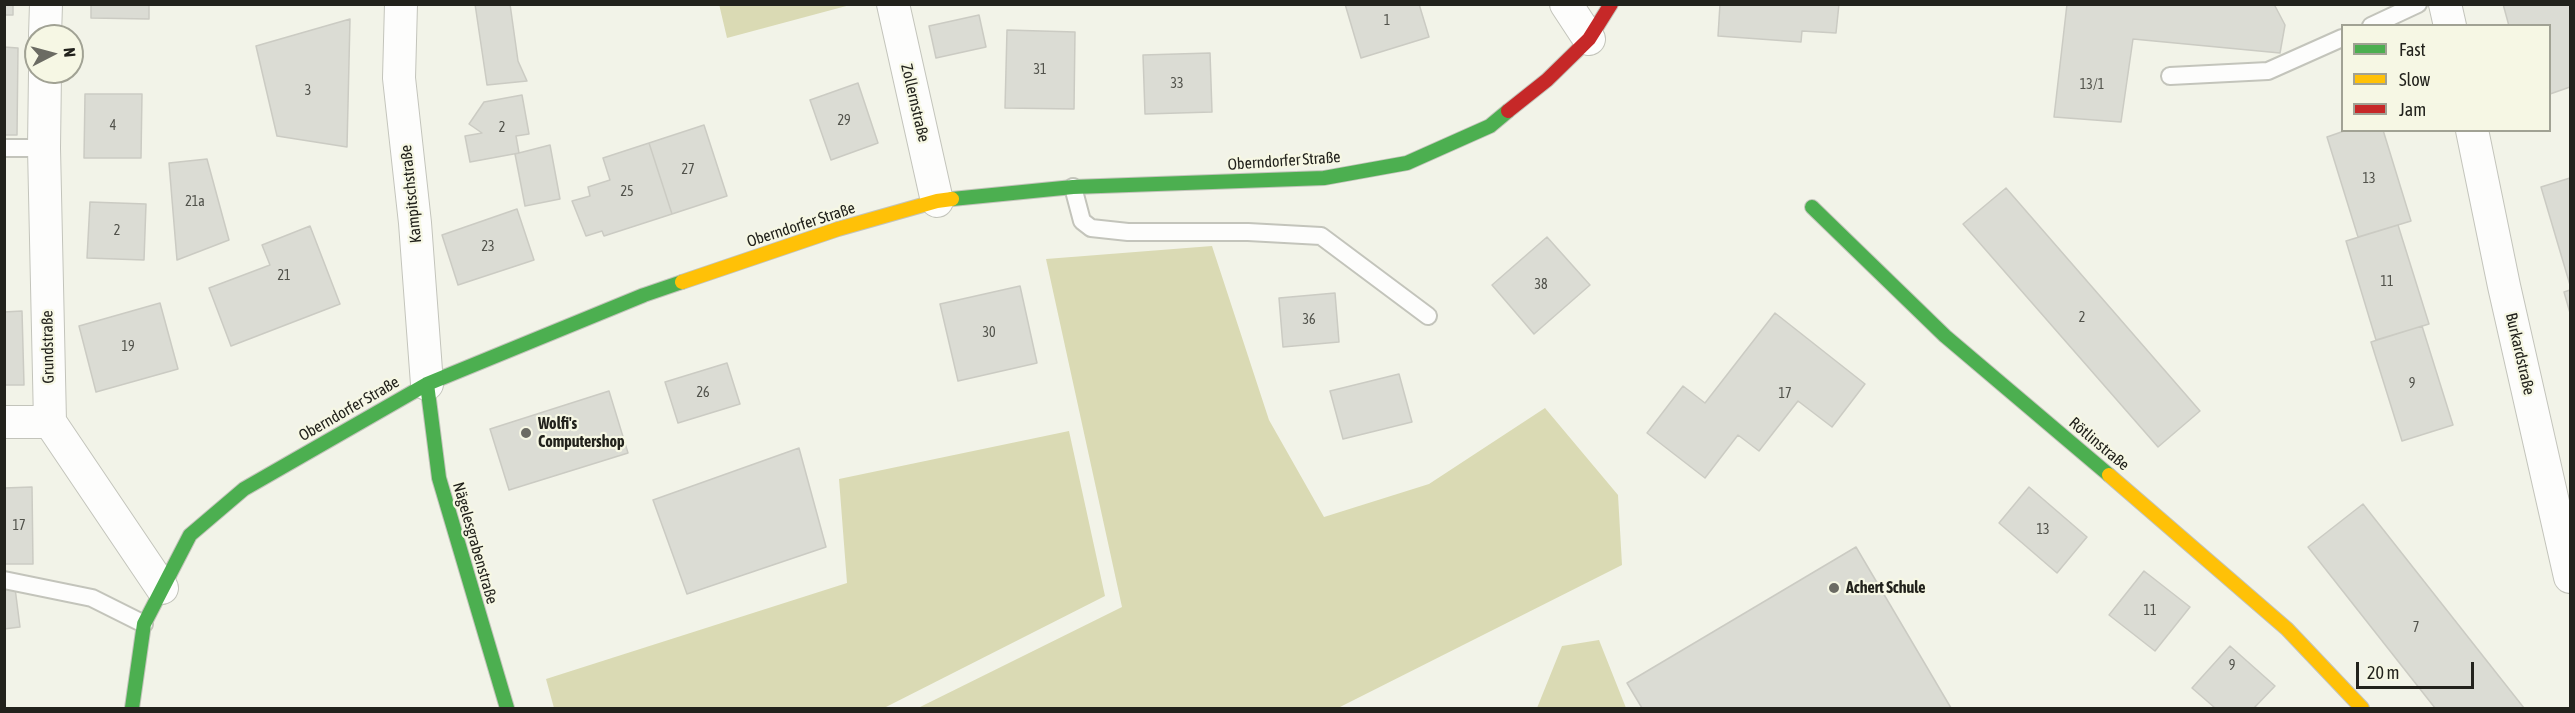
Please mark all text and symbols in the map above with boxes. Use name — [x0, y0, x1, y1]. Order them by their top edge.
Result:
house number: 1 — [1384, 13, 1390, 29]
north arrow — [24, 24, 84, 84]
legend — [2341, 24, 2551, 132]
text: Fast — [2399, 39, 2426, 60]
text: N — [60, 47, 79, 58]
street label: Zollernstraße — [897, 62, 933, 144]
house number: 31 — [1033, 62, 1047, 78]
text: Slow — [2399, 69, 2430, 90]
house number: 33 — [1170, 76, 1184, 92]
house number: 13/1 — [2080, 77, 2104, 93]
house number: 3 — [305, 83, 311, 99]
text: Jam — [2399, 99, 2426, 120]
house number: 29 — [837, 113, 851, 129]
house number: 4 — [110, 118, 116, 134]
house number: 2 — [499, 120, 505, 136]
street label: Kampitschstraße — [396, 144, 426, 244]
street label: Oberndorfer Straße — [1227, 147, 1341, 175]
house number: 27 — [681, 162, 695, 178]
house number: 13 — [2362, 171, 2376, 187]
house number: 25 — [620, 184, 634, 200]
house number: 21a — [185, 194, 205, 210]
street label: Oberndorfer Straße — [744, 198, 858, 252]
house number: 2 — [114, 223, 120, 239]
house number: 23 — [481, 239, 495, 255]
house number: 21 — [277, 268, 291, 284]
house number: 11 — [2380, 274, 2394, 290]
house number: 38 — [1534, 277, 1548, 293]
street label: Grundstraße — [38, 310, 58, 384]
house number: 2 — [2079, 310, 2085, 326]
street label: Burkardstraße — [2501, 311, 2539, 397]
house number: 36 — [1302, 312, 1316, 328]
house number: 30 — [982, 325, 996, 341]
house number: 19 — [121, 339, 135, 355]
street label: Oberndorfer Straße — [295, 372, 403, 446]
house number: 9 — [2409, 376, 2415, 392]
house number: 26 — [696, 385, 710, 401]
house number: 17 — [1778, 386, 1792, 402]
street label: Rötlinstraße — [2065, 413, 2133, 475]
place label: Wolfi's Computershop — [538, 414, 624, 452]
marker: Wolfi's Computershop — [519, 426, 533, 440]
street label: Nägelesgrabenstraße — [448, 480, 502, 606]
house number: 17 — [12, 518, 26, 534]
house number: 13 — [2036, 522, 2050, 538]
place label: Achert Schule — [1846, 578, 1926, 598]
marker: Achert Schule — [1827, 581, 1841, 595]
house number: 11 — [2143, 603, 2157, 619]
house number: 7 — [2413, 620, 2419, 636]
scale bar — [2359, 650, 2478, 688]
house number: 9 — [2229, 658, 2235, 674]
text: 20 m — [2367, 662, 2399, 683]

